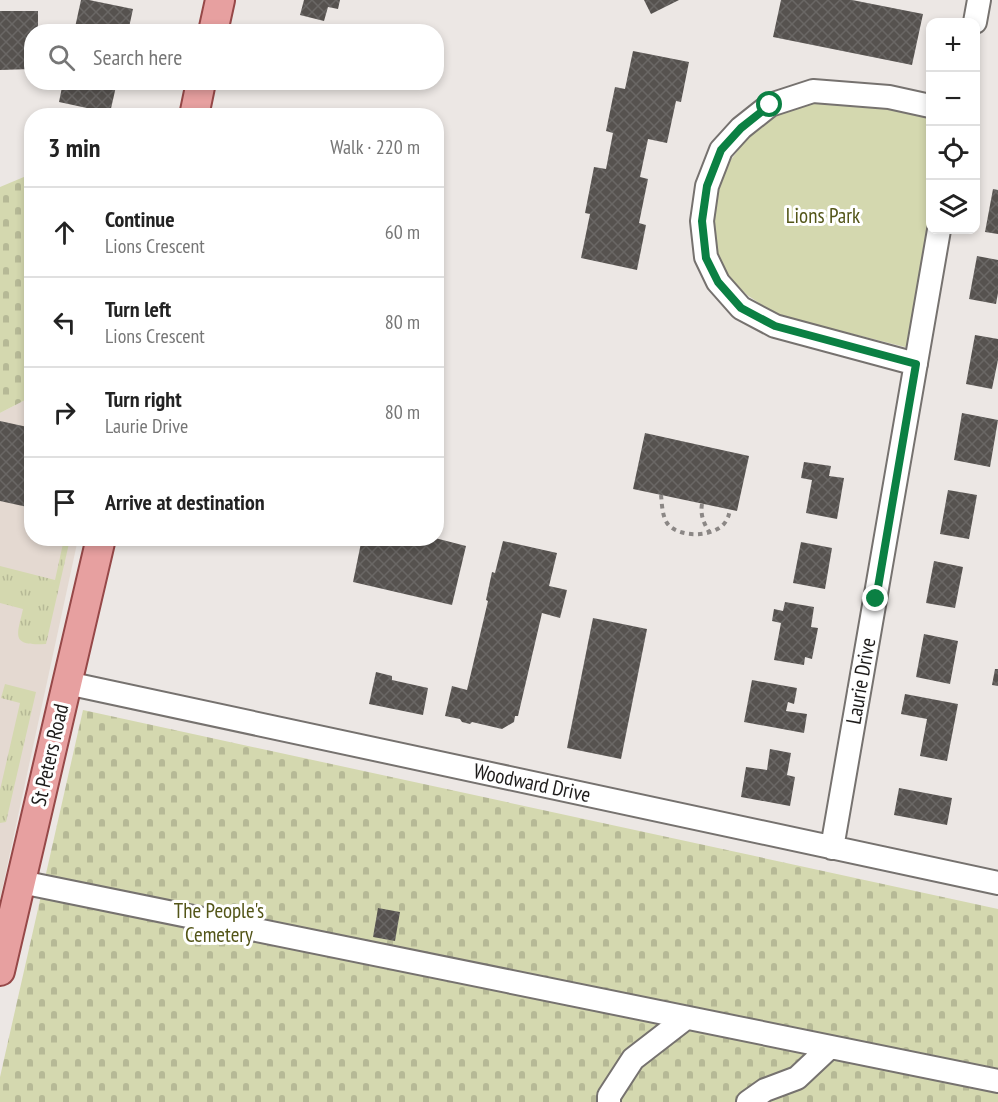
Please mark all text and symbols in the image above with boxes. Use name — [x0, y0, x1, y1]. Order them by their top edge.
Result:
map controls — [926, 18, 980, 234]
button: + — [926, 18, 980, 72]
search box — [24, 24, 444, 90]
icon: search — [45, 41, 78, 74]
text: Search here — [93, 43, 182, 71]
button: − — [926, 72, 980, 126]
route start — [756, 91, 782, 117]
button: locate — [926, 126, 980, 180]
text: 3 min — [48, 131, 101, 164]
text: Walk · 220 m — [330, 134, 420, 160]
button: layers — [926, 180, 980, 234]
park label: Lions Park — [786, 202, 860, 229]
text: Continue — [105, 205, 175, 233]
icon: ahead — [48, 216, 81, 249]
text: 60 m — [385, 219, 420, 245]
text: Lions Crescent — [105, 233, 205, 259]
text: Turn left — [105, 295, 171, 323]
icon: left — [48, 306, 81, 339]
text: 80 m — [385, 309, 420, 335]
text: Lions Crescent — [105, 323, 205, 349]
text: Turn right — [105, 385, 182, 413]
icon: right — [48, 396, 81, 429]
text: 80 m — [385, 399, 420, 425]
text: Laurie Drive — [105, 413, 188, 439]
icon: arrive — [48, 486, 81, 519]
text: Arrive at destination — [105, 488, 265, 516]
route end — [862, 585, 888, 611]
street label: Laurie Drive — [840, 635, 881, 726]
street label: St Peters Road — [25, 701, 74, 809]
street label: Woodward Drive — [471, 757, 593, 808]
park label: The People's Cemetery — [174, 897, 264, 948]

